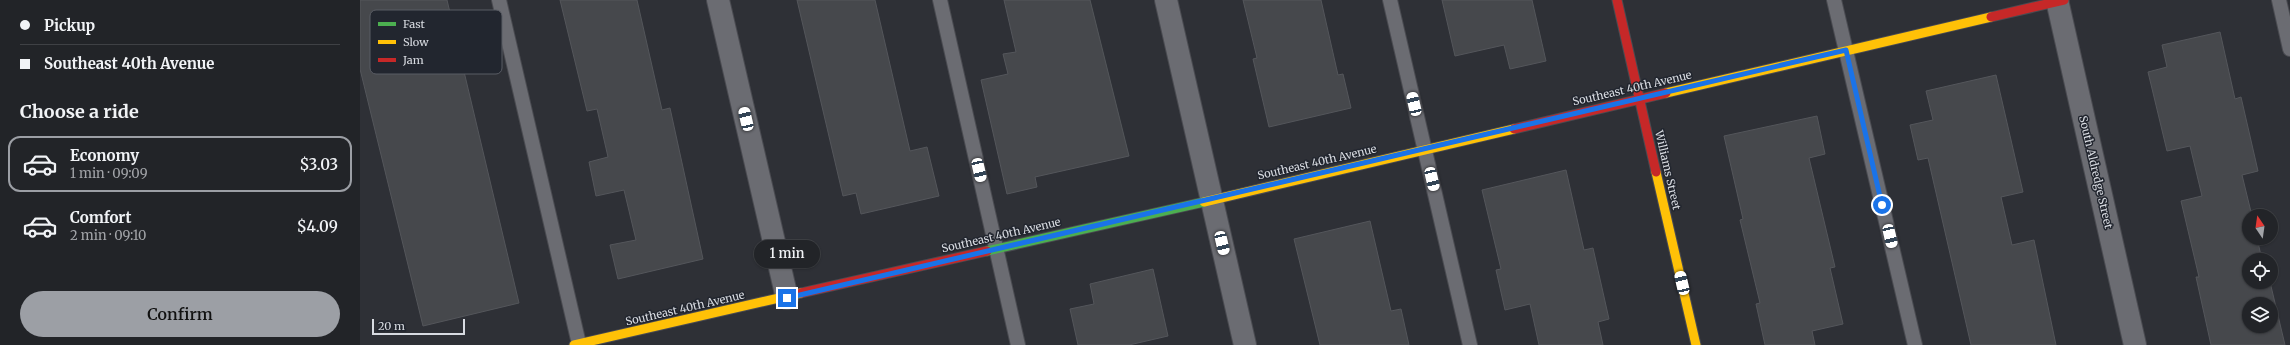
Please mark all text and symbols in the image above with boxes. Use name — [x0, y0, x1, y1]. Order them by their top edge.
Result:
legend — [370, 10, 502, 74]
text: Pickup — [44, 16, 95, 35]
text: Fast — [403, 17, 426, 31]
text: Slow — [403, 35, 429, 49]
text: Jam — [402, 53, 424, 67]
text: Southeast 40th Avenue — [44, 54, 214, 73]
street label: Southeast 40th Avenue — [1571, 67, 1693, 109]
car — [1405, 91, 1423, 117]
text: Choose a ride — [20, 100, 139, 123]
car — [737, 106, 755, 132]
street label: South Aldredge Street — [2076, 114, 2116, 231]
street label: Williams Street — [1652, 128, 1684, 212]
street label: Southeast 40th Avenue — [1256, 141, 1378, 183]
icon: car — [22, 146, 58, 182]
text: Economy — [70, 146, 139, 165]
text: $3.03 — [299, 155, 338, 174]
car — [970, 157, 988, 183]
text: 1 min · 09:09 — [70, 165, 148, 182]
car — [1423, 166, 1441, 192]
route start — [1873, 196, 1891, 214]
icon: car — [22, 208, 58, 244]
text: Comfort — [70, 208, 131, 227]
north arrow — [2242, 209, 2278, 245]
map controls — [2242, 209, 2278, 333]
street label: Southeast 40th Avenue — [940, 214, 1062, 256]
text: $4.09 — [297, 217, 338, 236]
car — [1881, 223, 1899, 249]
text: 2 min · 09:10 — [70, 227, 147, 244]
car — [1213, 230, 1231, 256]
callout: 1 min — [754, 240, 820, 268]
text: 1 min — [770, 245, 804, 262]
button: locate — [2242, 253, 2278, 289]
car — [1673, 270, 1691, 296]
street label: Southeast 40th Avenue — [624, 287, 746, 329]
route end — [778, 289, 796, 307]
button: Confirm — [20, 291, 340, 337]
button: layers — [2242, 297, 2278, 333]
scale bar — [372, 317, 465, 336]
text: 20 m — [378, 319, 405, 333]

